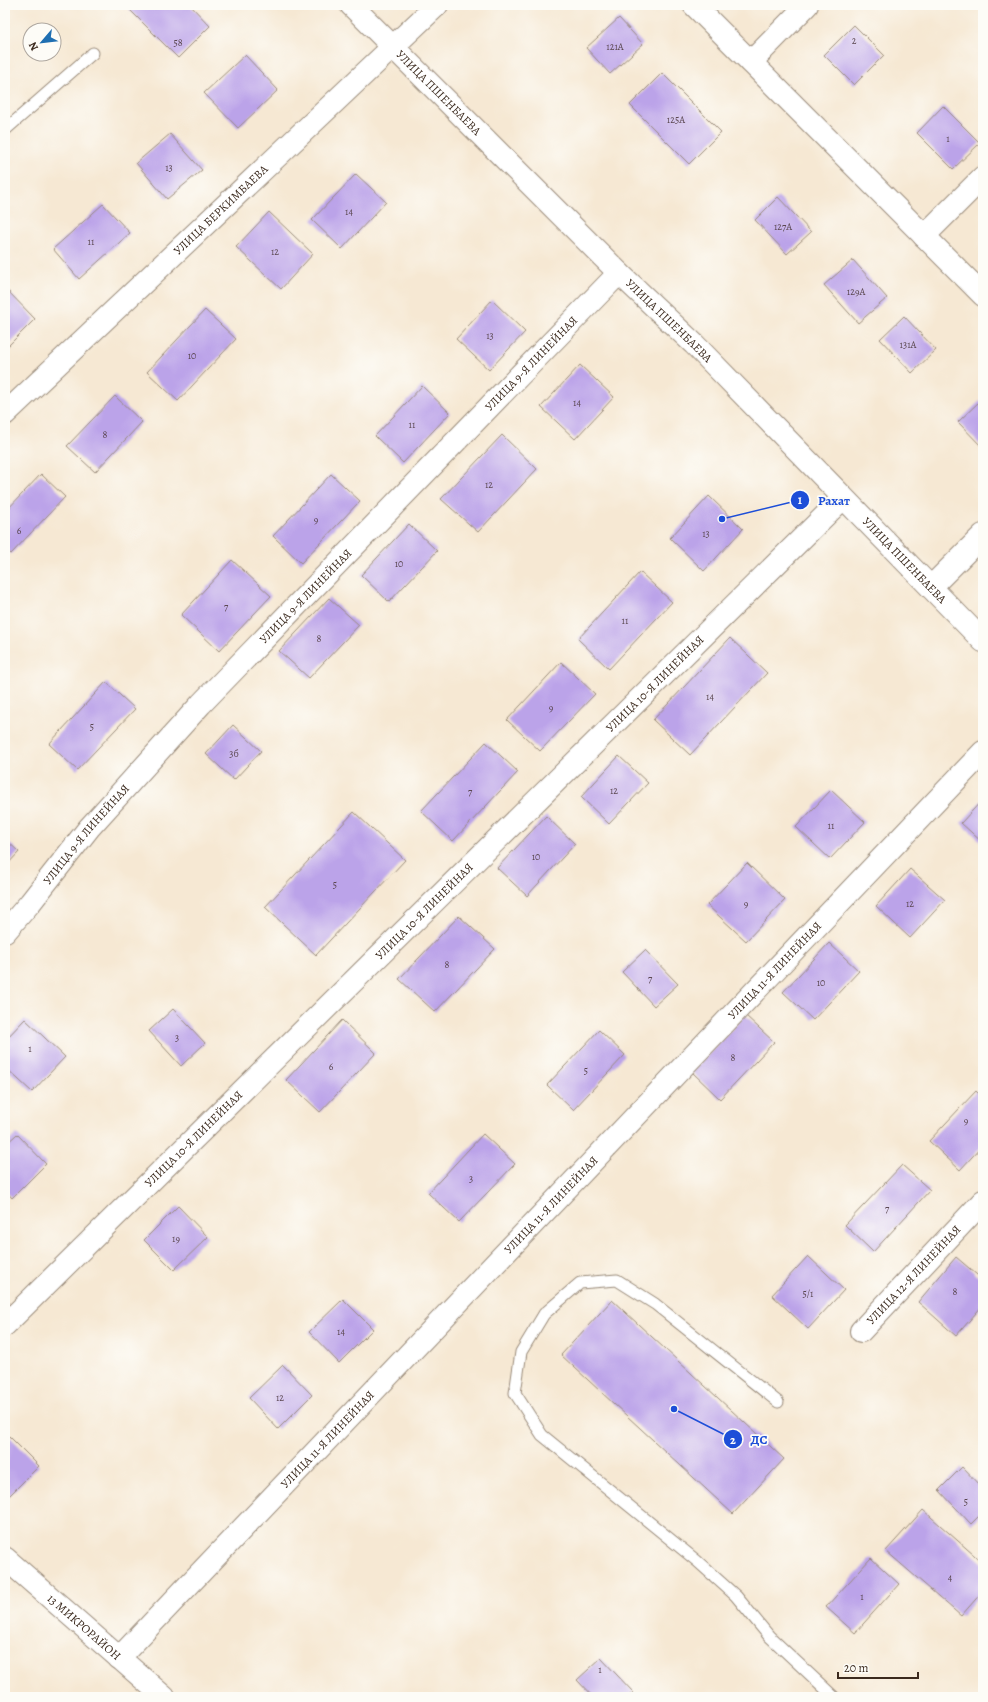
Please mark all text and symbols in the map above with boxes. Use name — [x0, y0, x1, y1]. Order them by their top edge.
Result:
north arrow — [22, 22, 62, 62]
house number: 2 — [852, 34, 857, 47]
house number: 58 — [173, 36, 183, 49]
text: N — [25, 39, 42, 54]
house number: 121А — [606, 40, 624, 53]
street label: УЛИЦА ПШЕНБАЕВА — [393, 47, 485, 139]
house number: 125А — [667, 113, 685, 126]
house number: 1 — [946, 132, 950, 145]
house number: 13 — [165, 161, 173, 174]
street label: УЛИЦА БЕРКИМБАЕВА — [170, 161, 272, 258]
house number: 14 — [345, 205, 353, 218]
house number: 127А — [774, 220, 792, 233]
house number: 11 — [88, 235, 95, 248]
house number: 12 — [271, 245, 279, 258]
street label: УЛИЦА ПШЕНБАЕВА — [622, 275, 716, 367]
house number: 129А — [847, 285, 865, 298]
street label: УЛИЦА 9-Я ЛИНЕЙНАЯ — [481, 313, 581, 415]
house number: 13 — [486, 329, 494, 342]
house number: 131А — [900, 338, 917, 351]
house number: 10 — [188, 349, 196, 362]
house number: 14 — [573, 396, 581, 409]
house number: 11 — [409, 418, 416, 431]
house number: 8 — [103, 428, 108, 441]
house number: 12 — [485, 478, 493, 491]
callout: Рахат — [790, 488, 858, 513]
text: 1 — [798, 492, 803, 508]
text: Рахат — [818, 492, 850, 509]
house number: 9 — [314, 513, 319, 526]
street label: УЛИЦА ПШЕНБАЕВА — [859, 514, 951, 607]
house number: 6 — [17, 524, 22, 537]
house number: 13 — [702, 527, 710, 540]
street label: УЛИЦА 9-Я ЛИНЕЙНАЯ — [256, 545, 355, 647]
house number: 10 — [395, 557, 403, 570]
house number: 7 — [224, 600, 229, 613]
house number: 11 — [622, 614, 629, 627]
house number: 8 — [317, 632, 322, 645]
street label: УЛИЦА 10-Я ЛИНЕЙНАЯ — [602, 632, 707, 736]
house number: 14 — [706, 690, 714, 703]
house number: 9 — [549, 701, 554, 714]
house number: 5 — [90, 720, 94, 733]
house number: 3б — [229, 747, 239, 760]
street label: УЛИЦА 9-Я ЛИНЕЙНАЯ — [39, 781, 133, 888]
house number: 12 — [610, 784, 618, 797]
house number: 7 — [468, 785, 473, 798]
house number: 11 — [828, 819, 835, 832]
house number: 10 — [532, 850, 540, 863]
street label: УЛИЦА 10-Я ЛИНЕЙНАЯ — [372, 859, 477, 963]
house number: 5 — [333, 878, 337, 891]
house number: 9 — [744, 897, 749, 910]
house number: 12 — [906, 897, 914, 910]
street label: УЛИЦА 11-Я ЛИНЕЙНАЯ — [724, 918, 825, 1023]
house number: 8 — [445, 958, 450, 971]
house number: 7 — [648, 972, 653, 985]
house number: 10 — [817, 976, 825, 989]
house number: 3 — [175, 1031, 179, 1044]
house number: 1 — [28, 1042, 32, 1055]
house number: 8 — [731, 1051, 736, 1064]
house number: 6 — [329, 1060, 334, 1073]
house number: 5 — [584, 1064, 588, 1077]
street label: УЛИЦА 10-Я ЛИНЕЙНАЯ — [141, 1087, 246, 1191]
house number: 9 — [964, 1114, 969, 1127]
street label: УЛИЦА 11-Я ЛИНЕЙНАЯ — [501, 1153, 601, 1257]
house number: 3 — [469, 1172, 473, 1185]
house number: 7 — [885, 1202, 890, 1215]
street label: УЛИЦА 12-Я ЛИНЕЙНАЯ — [863, 1222, 964, 1328]
house number: 19 — [172, 1232, 180, 1245]
house number: 8 — [953, 1285, 958, 1298]
house number: 5/1 — [802, 1287, 814, 1300]
house number: 14 — [337, 1325, 345, 1338]
street label: УЛИЦА 11-Я ЛИНЕЙНАЯ — [277, 1387, 378, 1492]
house number: 12 — [276, 1391, 284, 1404]
callout: ДС — [723, 1427, 775, 1452]
text: ДС — [751, 1431, 767, 1448]
text: 2 — [730, 1432, 736, 1448]
house number: 5 — [964, 1495, 968, 1508]
house number: 4 — [948, 1571, 953, 1584]
street label: 13 МИКРОРАЙОН — [44, 1590, 124, 1664]
house number: 1 — [860, 1590, 864, 1603]
scale bar — [838, 1654, 918, 1680]
text: 20 m — [844, 1660, 868, 1676]
house number: 1 — [598, 1663, 602, 1676]

